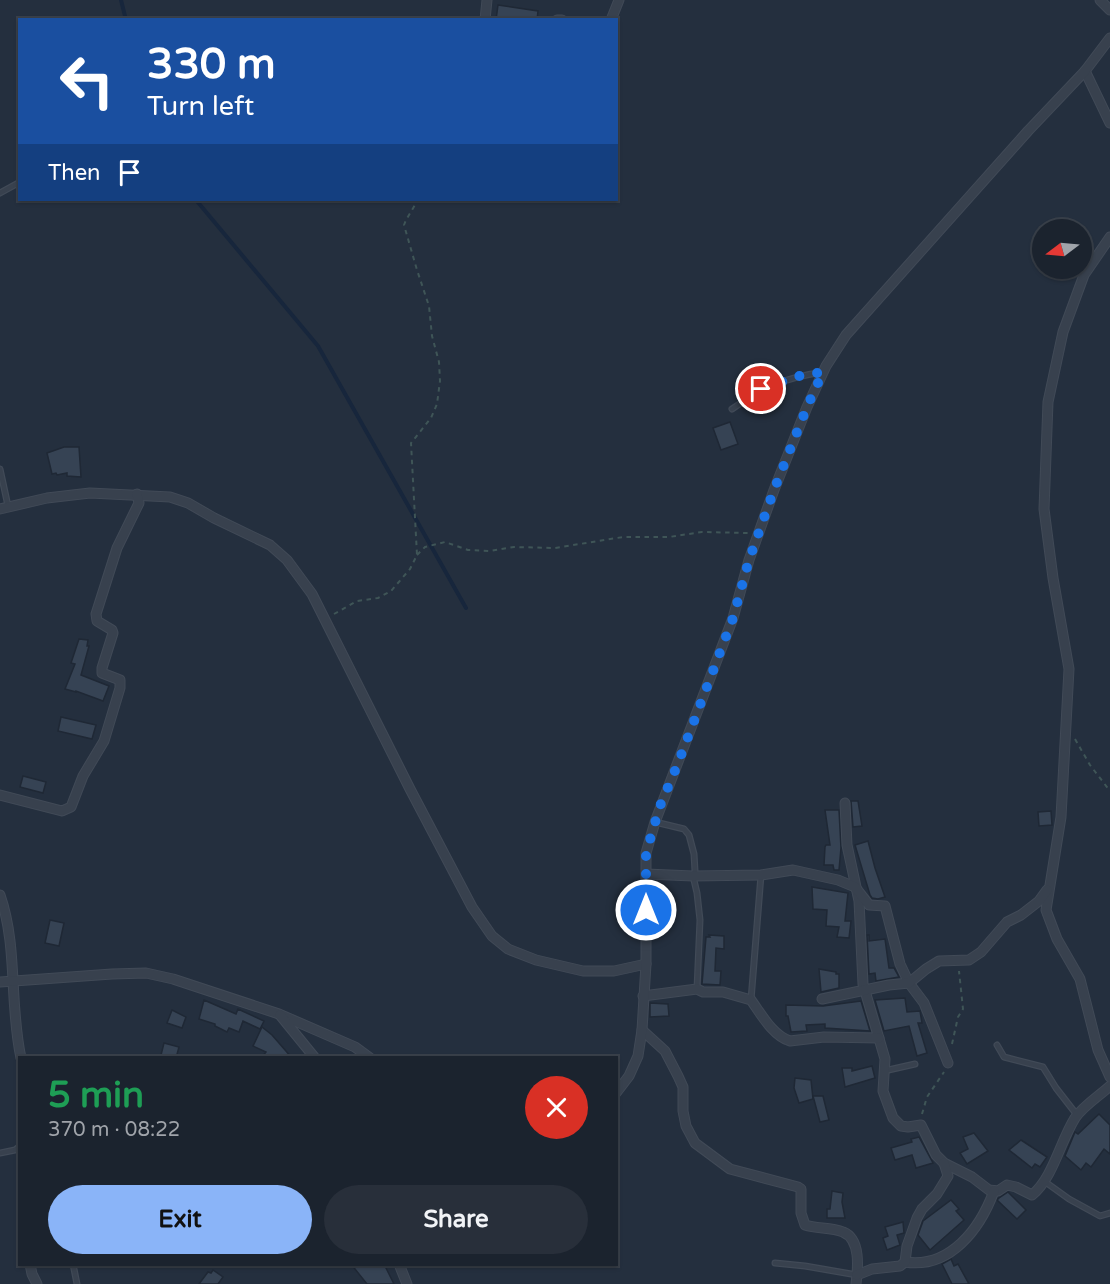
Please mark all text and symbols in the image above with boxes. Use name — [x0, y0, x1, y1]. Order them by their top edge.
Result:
text: 330 m — [147, 39, 276, 90]
icon: left — [48, 42, 126, 120]
text: Turn left — [147, 90, 254, 123]
icon: arrive — [113, 156, 146, 189]
text: Then — [48, 160, 101, 186]
north arrow — [1032, 219, 1092, 279]
map controls — [1032, 219, 1092, 279]
pin — [735, 363, 786, 414]
icon: arrive — [744, 372, 777, 405]
position arrow — [614, 878, 678, 942]
text: 5 min — [48, 1074, 144, 1117]
button: close — [525, 1076, 588, 1139]
text: 370 m · 08:22 — [48, 1118, 180, 1142]
button: Exit — [48, 1185, 312, 1254]
button: Share — [324, 1185, 588, 1254]

